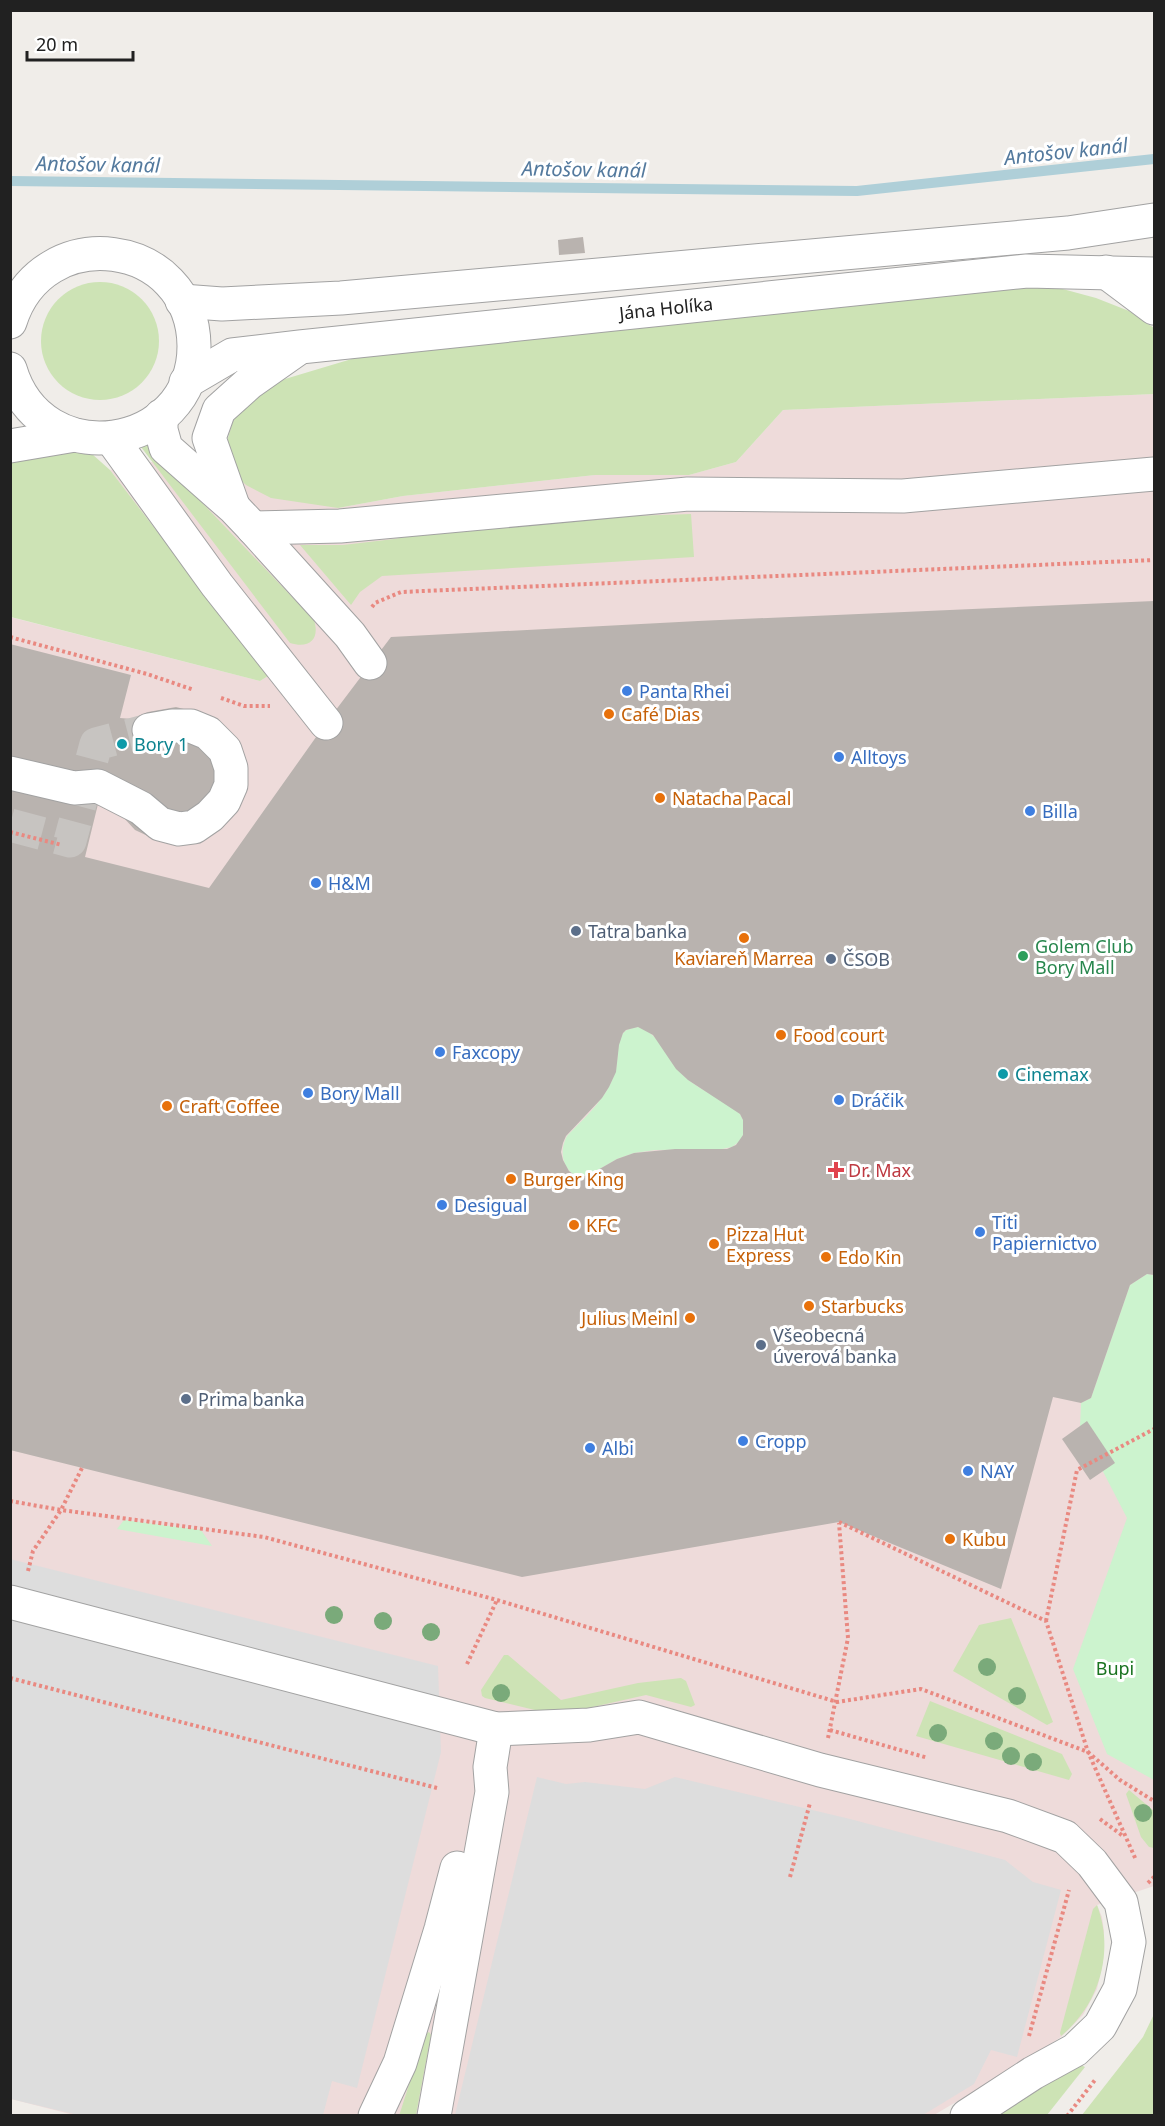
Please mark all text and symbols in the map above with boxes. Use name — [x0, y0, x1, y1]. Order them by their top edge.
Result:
scale bar — [27, 24, 134, 62]
text: 20 m — [36, 32, 78, 56]
water label: Antošov kanál — [1001, 131, 1130, 171]
water label: Antošov kanál — [34, 149, 161, 179]
water label: Antošov kanál — [520, 154, 647, 184]
street label: Jána Holíka — [616, 291, 714, 325]
place label: Panta Rhei — [639, 679, 730, 703]
marker: Panta Rhei — [620, 684, 634, 698]
place label: Café Dias — [621, 702, 700, 726]
marker: Café Dias — [602, 707, 616, 721]
place label: Bory 1 — [134, 732, 188, 756]
marker: Bory 1 — [115, 737, 129, 751]
place label: Alltoys — [851, 745, 907, 769]
marker: Alltoys — [832, 750, 846, 764]
place label: Natacha Pacal — [672, 786, 791, 810]
marker: Natacha Pacal — [653, 791, 667, 805]
place label: Billa — [1042, 799, 1078, 823]
marker: Billa — [1023, 804, 1037, 818]
place label: H&M — [328, 871, 371, 895]
marker: H&M — [309, 876, 323, 890]
place label: Tatra banka — [588, 919, 687, 943]
marker: Tatra banka — [569, 924, 583, 938]
marker: Kaviareň Marrea — [737, 931, 751, 945]
place label: Golem Club Bory Mall — [1035, 934, 1134, 979]
place label: Kaviareň Marrea — [674, 946, 814, 970]
place label: ČSOB — [843, 947, 890, 971]
marker: Golem Club Bory Mall — [1016, 949, 1030, 963]
marker: ČSOB — [824, 952, 838, 966]
place label: Food court — [793, 1023, 885, 1047]
marker: Food court — [774, 1028, 788, 1042]
place label: Faxcopy — [452, 1040, 521, 1064]
marker: Faxcopy — [433, 1045, 447, 1059]
place label: Cinemax — [1015, 1062, 1089, 1086]
marker: Cinemax — [996, 1067, 1010, 1081]
place label: Bory Mall — [320, 1081, 400, 1105]
marker: Bory Mall — [301, 1086, 315, 1100]
place label: Dráčik — [851, 1088, 905, 1112]
marker: Dráčik — [832, 1093, 846, 1107]
place label: Craft Coffee — [179, 1094, 280, 1118]
marker: Craft Coffee — [160, 1099, 174, 1113]
place label: Dr. Max — [848, 1158, 912, 1182]
marker: Dr. Max — [829, 1163, 843, 1177]
place label: Burger King — [523, 1167, 624, 1191]
marker: Burger King — [504, 1172, 518, 1186]
place label: Desigual — [454, 1193, 528, 1217]
marker: Desigual — [435, 1198, 449, 1212]
place label: Titi Papiernictvo — [992, 1210, 1097, 1255]
place label: KFC — [586, 1213, 618, 1237]
marker: KFC — [567, 1218, 581, 1232]
place label: Pizza Hut Express — [726, 1222, 805, 1267]
marker: Titi Papiernictvo — [973, 1225, 987, 1239]
marker: Pizza Hut Express — [707, 1237, 721, 1251]
place label: Edo Kin — [838, 1245, 902, 1269]
marker: Edo Kin — [819, 1250, 833, 1264]
place label: Starbucks — [821, 1294, 904, 1318]
marker: Starbucks — [802, 1299, 816, 1313]
place label: Julius Meinl — [579, 1306, 678, 1330]
marker: Julius Meinl — [683, 1311, 697, 1325]
place label: Všeobecná úverová banka — [773, 1323, 897, 1368]
marker: Všeobecná úverová banka — [754, 1338, 768, 1352]
place label: Prima banka — [198, 1387, 305, 1411]
marker: Prima banka — [179, 1392, 193, 1406]
place label: Cropp — [755, 1429, 806, 1453]
marker: Cropp — [736, 1434, 750, 1448]
place label: Albi — [602, 1436, 634, 1460]
marker: Albi — [583, 1441, 597, 1455]
place label: NAY — [980, 1459, 1015, 1483]
marker: NAY — [961, 1464, 975, 1478]
place label: Kubu — [962, 1527, 1006, 1551]
marker: Kubu — [943, 1532, 957, 1546]
park label: Bupi — [1096, 1656, 1134, 1680]

